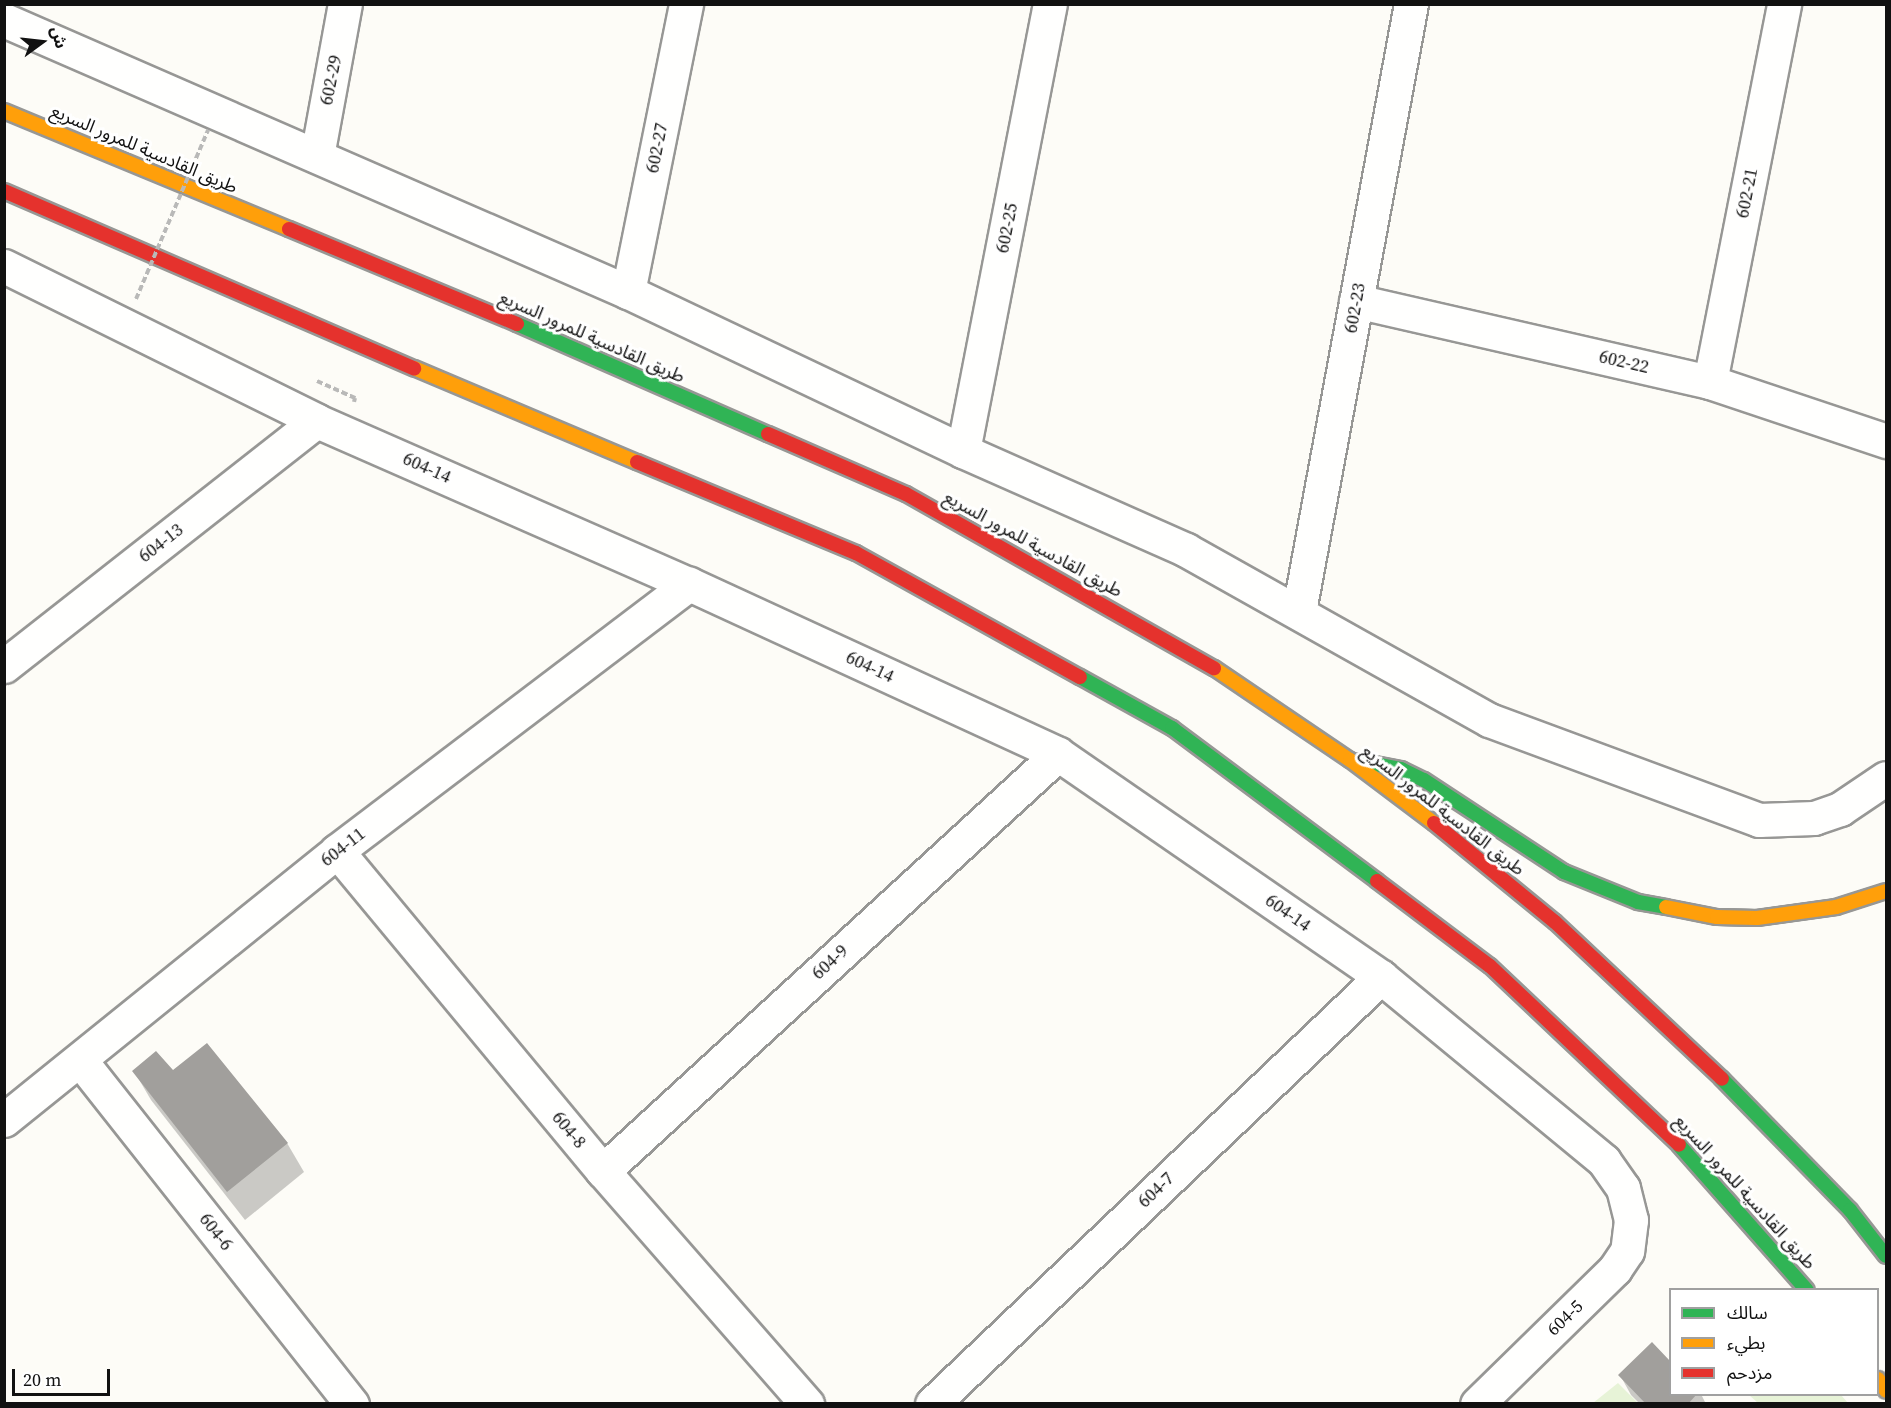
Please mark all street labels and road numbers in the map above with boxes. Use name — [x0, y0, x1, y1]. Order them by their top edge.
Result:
street label: 602-29 — [316, 53, 346, 107]
street label: طريق القادسية للمرور السريع — [47, 100, 241, 198]
street label: 602-27 — [642, 121, 672, 175]
street label: 602-21 — [1732, 166, 1762, 220]
street label: 602-25 — [992, 201, 1022, 255]
street label: 602-23 — [1340, 281, 1370, 335]
street label: طريق القادسية للمرور السريع — [496, 286, 688, 388]
street label: 602-22 — [1597, 346, 1651, 378]
street label: 604-14 — [399, 448, 455, 488]
street label: طريق القادسية للمرور السريع — [940, 486, 1126, 602]
street label: 604-13 — [134, 519, 188, 567]
street label: 604-14 — [842, 647, 898, 687]
street label: طريق القادسية للمرور السريع — [1357, 740, 1529, 880]
street label: 604-11 — [316, 823, 370, 871]
street label: 604-14 — [1261, 890, 1315, 936]
street label: 604-9 — [807, 940, 853, 984]
street label: 604-8 — [547, 1107, 591, 1153]
street label: طريق القادسية للمرور السريع — [1670, 1110, 1820, 1274]
street label: 604-7 — [1134, 1168, 1178, 1212]
street label: 604-6 — [195, 1209, 237, 1255]
street label: 604-5 — [1543, 1296, 1587, 1340]

